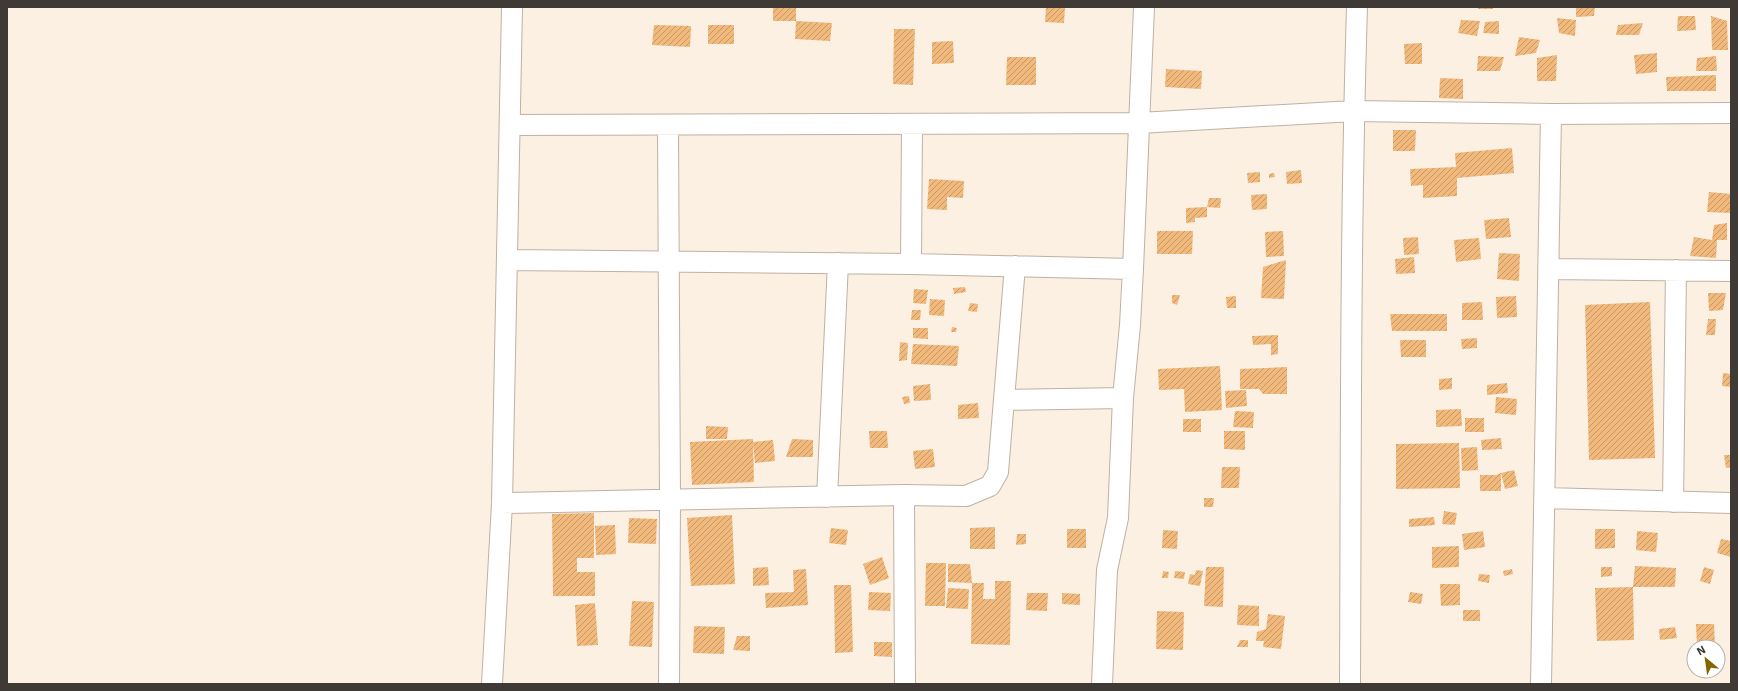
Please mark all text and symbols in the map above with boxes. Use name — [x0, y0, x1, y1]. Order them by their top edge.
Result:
north arrow — [1686, 639, 1726, 679]
text: N — [1694, 642, 1708, 658]

